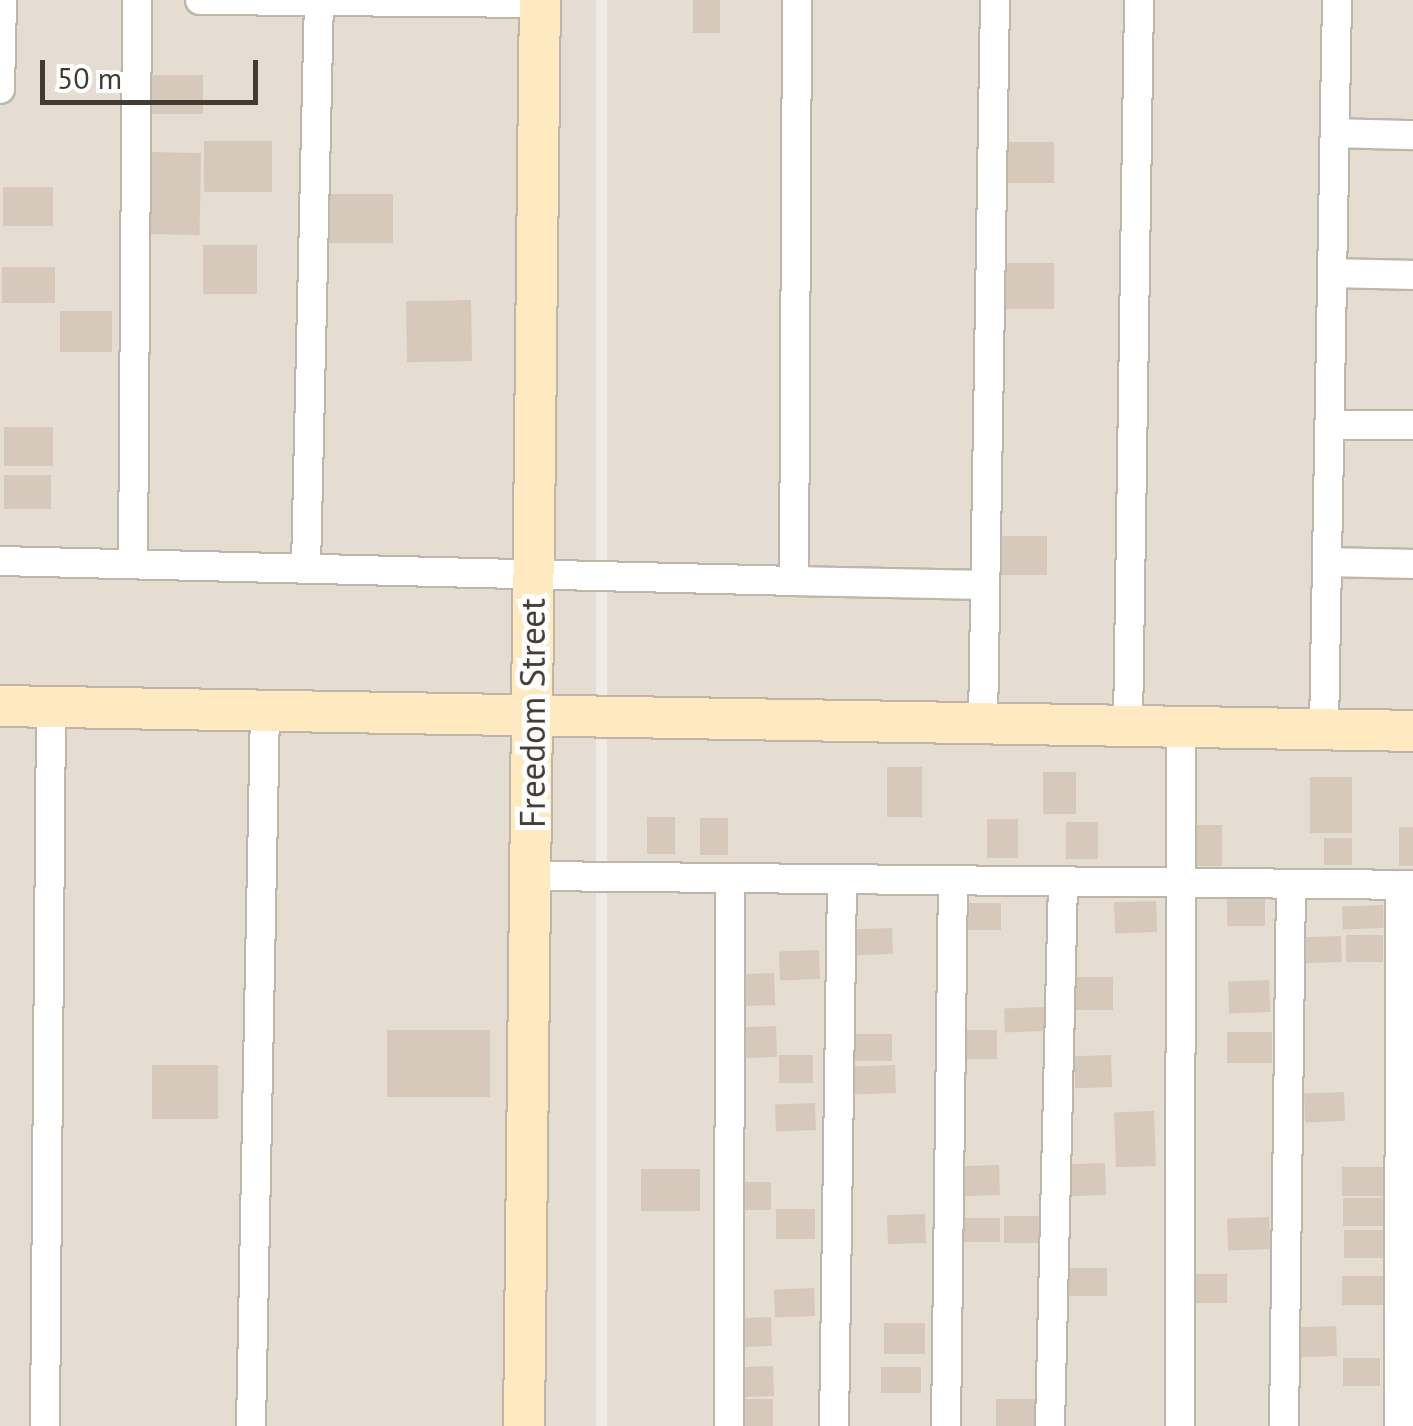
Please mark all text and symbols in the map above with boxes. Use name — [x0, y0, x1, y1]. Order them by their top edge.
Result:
scale bar — [45, 40, 262, 102]
text: 50 m — [57, 58, 122, 97]
street label: Freedom Street — [511, 598, 553, 828]

